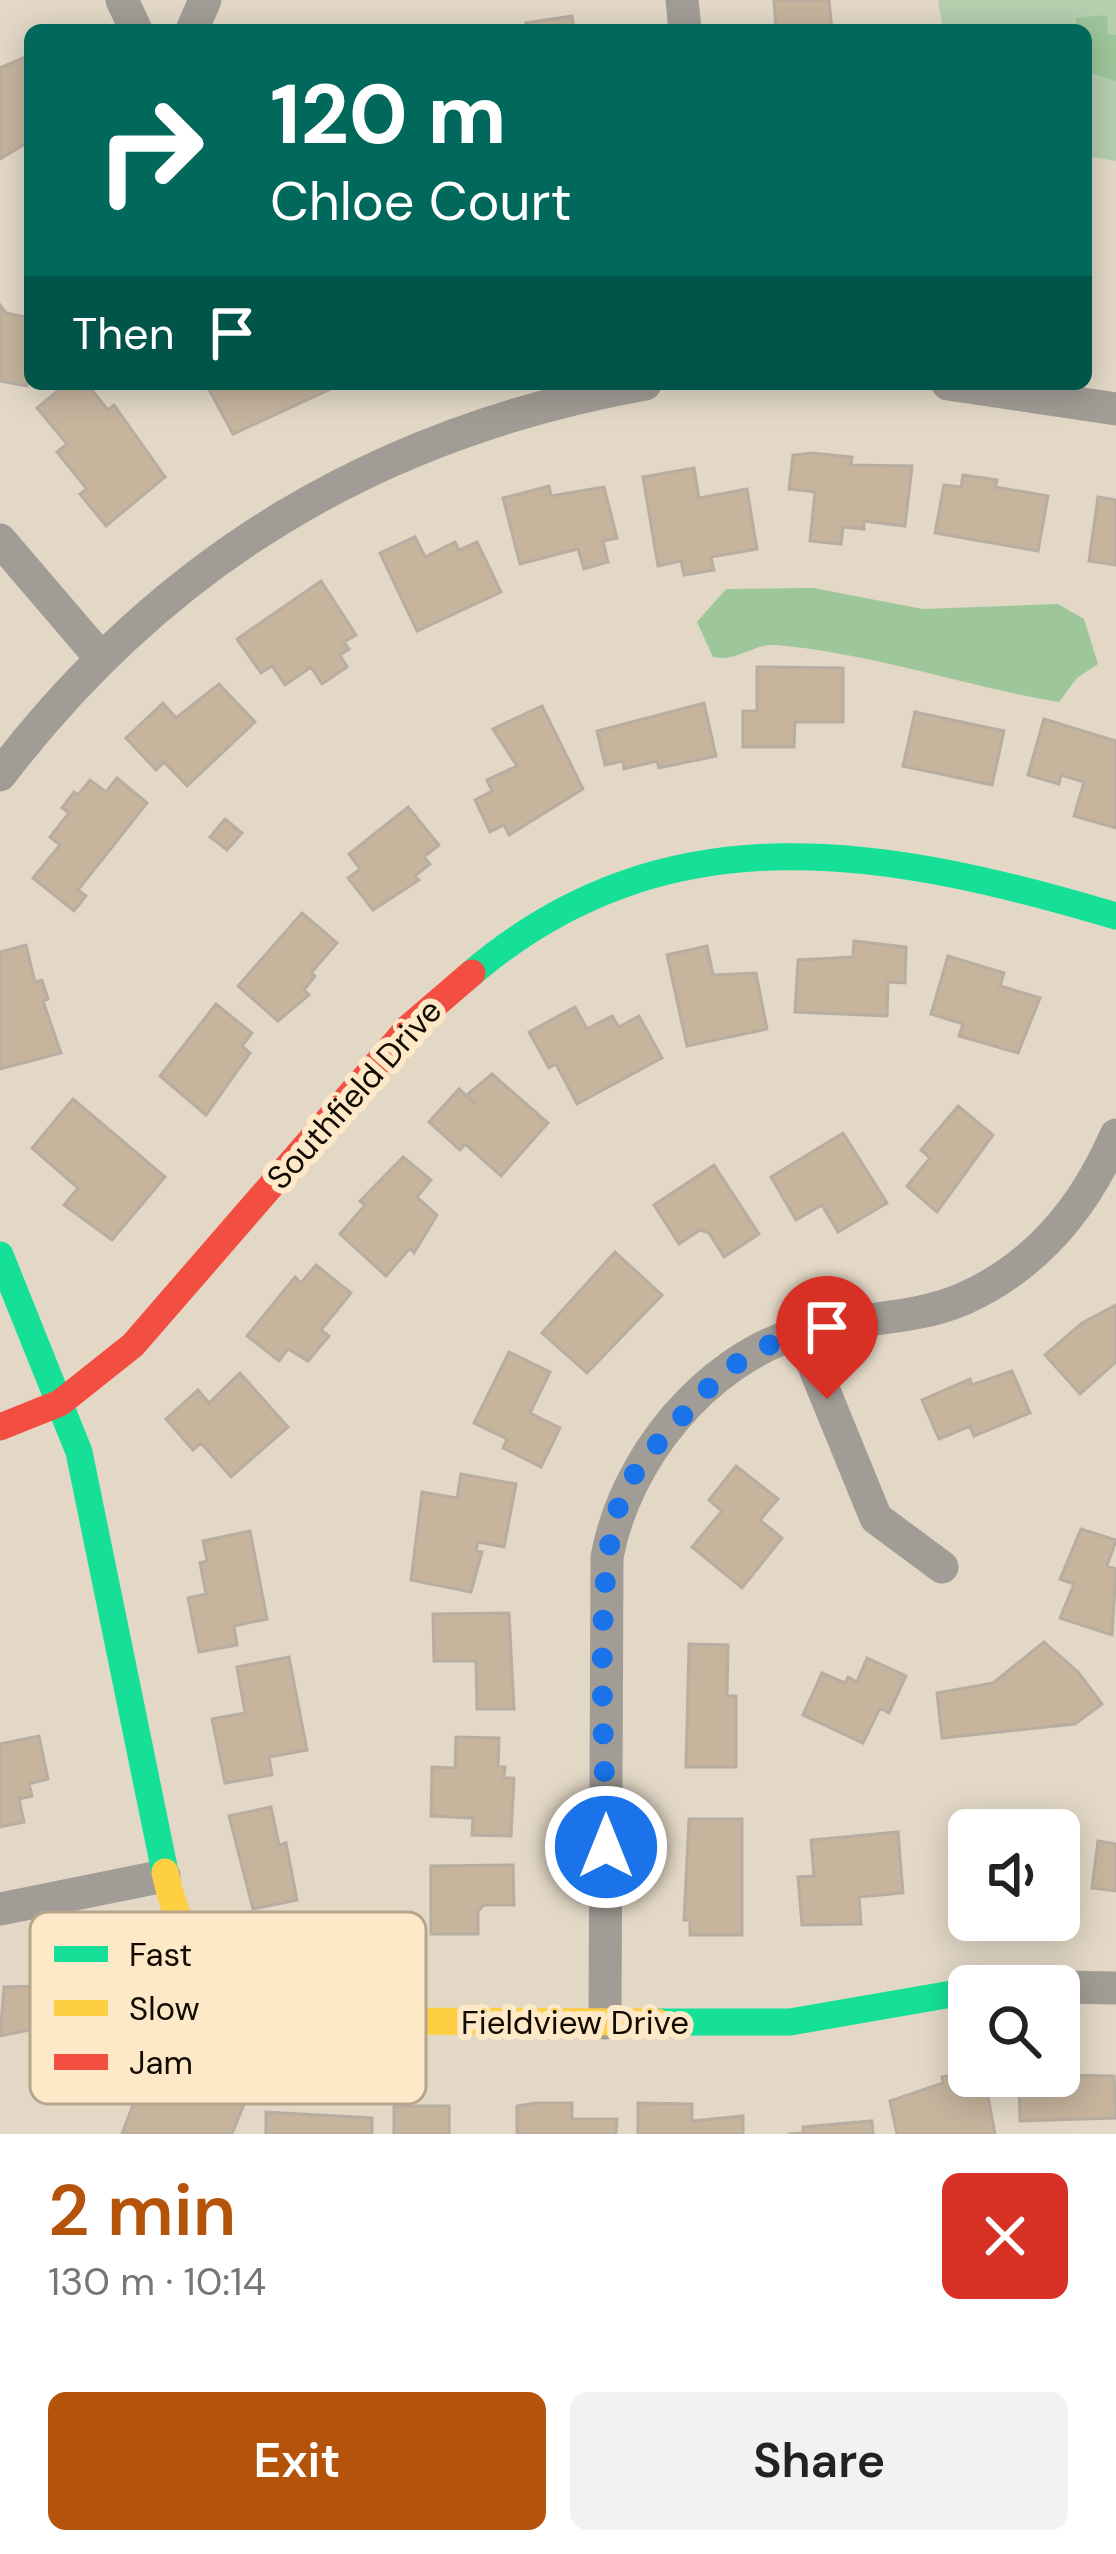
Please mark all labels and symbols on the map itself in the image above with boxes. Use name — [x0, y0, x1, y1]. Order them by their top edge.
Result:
street label: Southfield Drive — [257, 990, 451, 1198]
pin — [776, 1276, 878, 1399]
position arrow — [543, 1784, 669, 1910]
legend — [30, 1912, 426, 2104]
text: Fast — [129, 1933, 192, 1976]
text: Slow — [129, 1987, 200, 2030]
street label: Fieldview Drive — [461, 2001, 689, 2044]
text: Jam — [129, 2041, 193, 2084]

